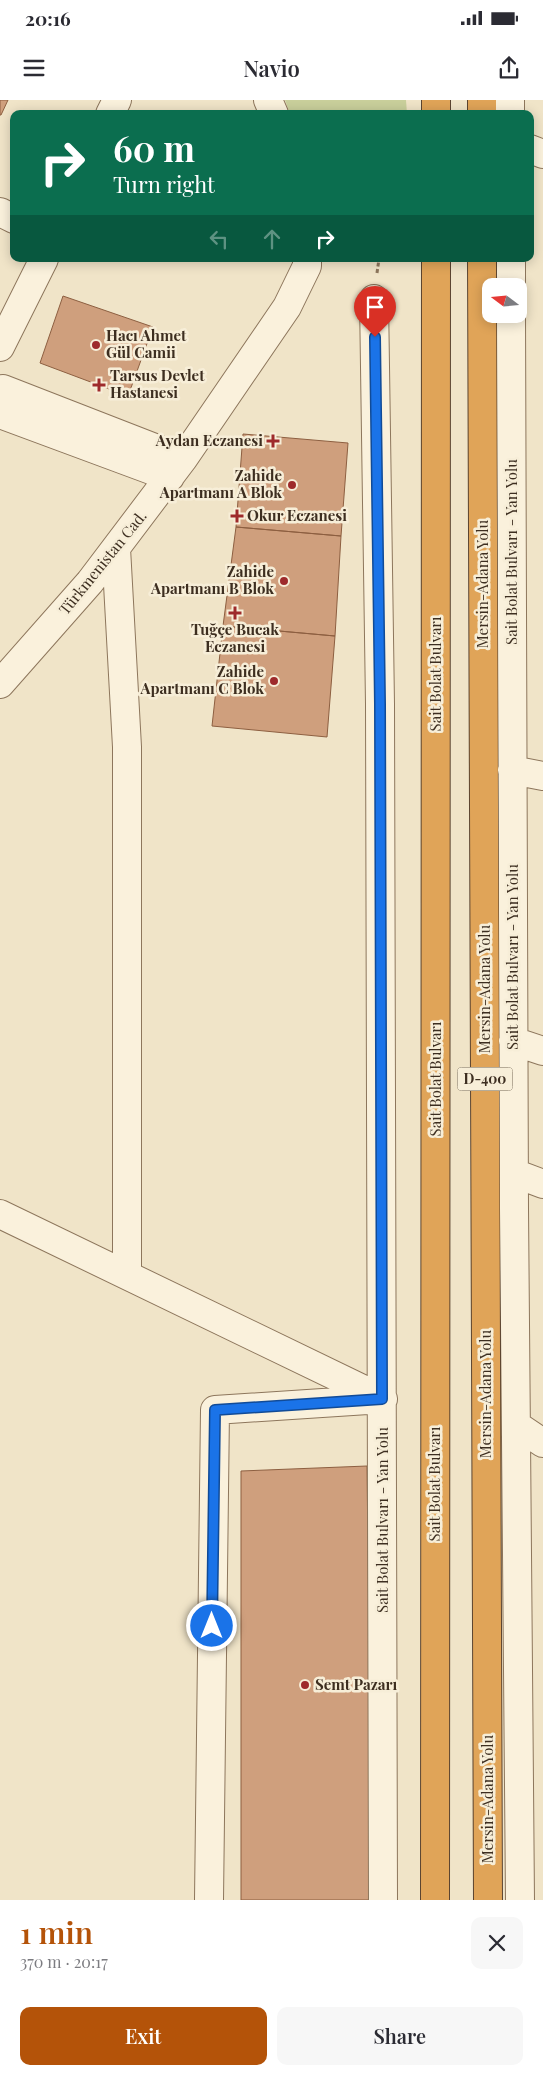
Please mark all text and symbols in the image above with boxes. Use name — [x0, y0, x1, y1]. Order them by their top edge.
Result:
text: 20:16 — [25, 5, 71, 31]
text: Navio — [243, 53, 300, 83]
icon: menu — [20, 54, 48, 82]
icon: share — [495, 54, 523, 82]
text: 60 m — [113, 124, 195, 171]
icon: right — [30, 130, 95, 195]
text: Turn right — [113, 169, 215, 199]
icon: left — [205, 225, 233, 253]
icon: ahead — [258, 225, 286, 253]
icon: right — [311, 225, 339, 253]
north arrow — [482, 278, 528, 322]
map controls — [482, 278, 527, 323]
pin — [354, 286, 396, 337]
icon: arrive — [361, 293, 389, 321]
place label: Hacı Ahmet Gül Camii — [106, 325, 187, 362]
marker: Hacı Ahmet Gül Camii — [90, 339, 102, 351]
place label: Tarsus Devlet Hastanesi — [110, 365, 205, 402]
marker: Tarsus Devlet Hastanesi — [92, 378, 106, 392]
place label: Aydan Eczanesi — [155, 430, 263, 450]
marker: Aydan Eczanesi — [267, 435, 279, 447]
street label: Sait Bolat Bulvarı - Yan Yolu — [501, 459, 521, 645]
place label: Zahide Apartmanı A Blok — [159, 465, 282, 502]
marker: Zahide Apartmanı A Blok — [286, 479, 298, 491]
place label: Okur Eczanesi — [247, 505, 347, 525]
street label: Türkmenistan Cad. — [54, 506, 150, 619]
marker: Okur Eczanesi — [231, 510, 243, 522]
street label: Mersin-Adana Yolu — [472, 519, 492, 648]
place label: Zahide Apartmanı B Blok — [150, 561, 274, 598]
marker: Zahide Apartmanı B Blok — [278, 575, 290, 587]
marker: Tuğçe Bucak Eczanesi — [229, 607, 241, 619]
street label: Sait Bolat Bulvarı — [425, 616, 445, 731]
place label: Tuğçe Bucak Eczanesi — [191, 619, 279, 656]
place label: Zahide Apartmanı C Blok — [140, 661, 264, 698]
marker: Zahide Apartmanı C Blok — [268, 675, 280, 687]
street label: Sait Bolat Bulvarı - Yan Yolu — [502, 864, 522, 1050]
street label: Mersin-Adana Yolu — [474, 924, 494, 1053]
street label: Sait Bolat Bulvarı — [425, 1021, 445, 1136]
road number: D-400 — [458, 1068, 512, 1091]
street label: Mersin-Adana Yolu — [475, 1329, 495, 1458]
street label: Sait Bolat Bulvarı — [424, 1426, 444, 1541]
street label: Sait Bolat Bulvarı - Yan Yolu — [372, 1427, 392, 1613]
position arrow — [185, 1599, 237, 1651]
place label: Semt Pazarı — [315, 1674, 398, 1694]
marker: Semt Pazarı — [299, 1679, 311, 1691]
street label: Mersin-Adana Yolu — [477, 1734, 497, 1863]
text: 1 min — [20, 1912, 93, 1952]
button: close — [471, 1917, 523, 1969]
text: 370 m · 20:17 — [20, 1951, 108, 1972]
button: Exit — [20, 2007, 267, 2065]
button: Share — [277, 2007, 523, 2065]

